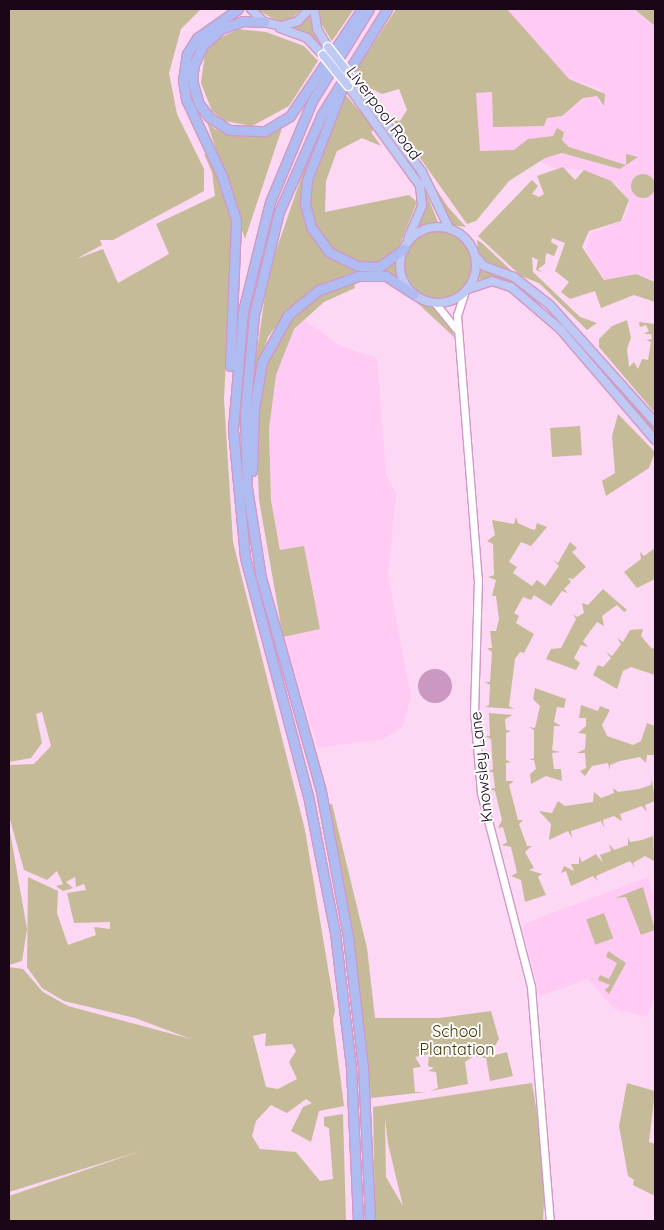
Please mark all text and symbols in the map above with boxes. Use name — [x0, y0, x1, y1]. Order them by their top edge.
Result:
street label: Liverpool Road — [343, 62, 425, 164]
street label: Knowsley Lane — [466, 711, 496, 823]
park label: School Plantation — [419, 1021, 495, 1059]

